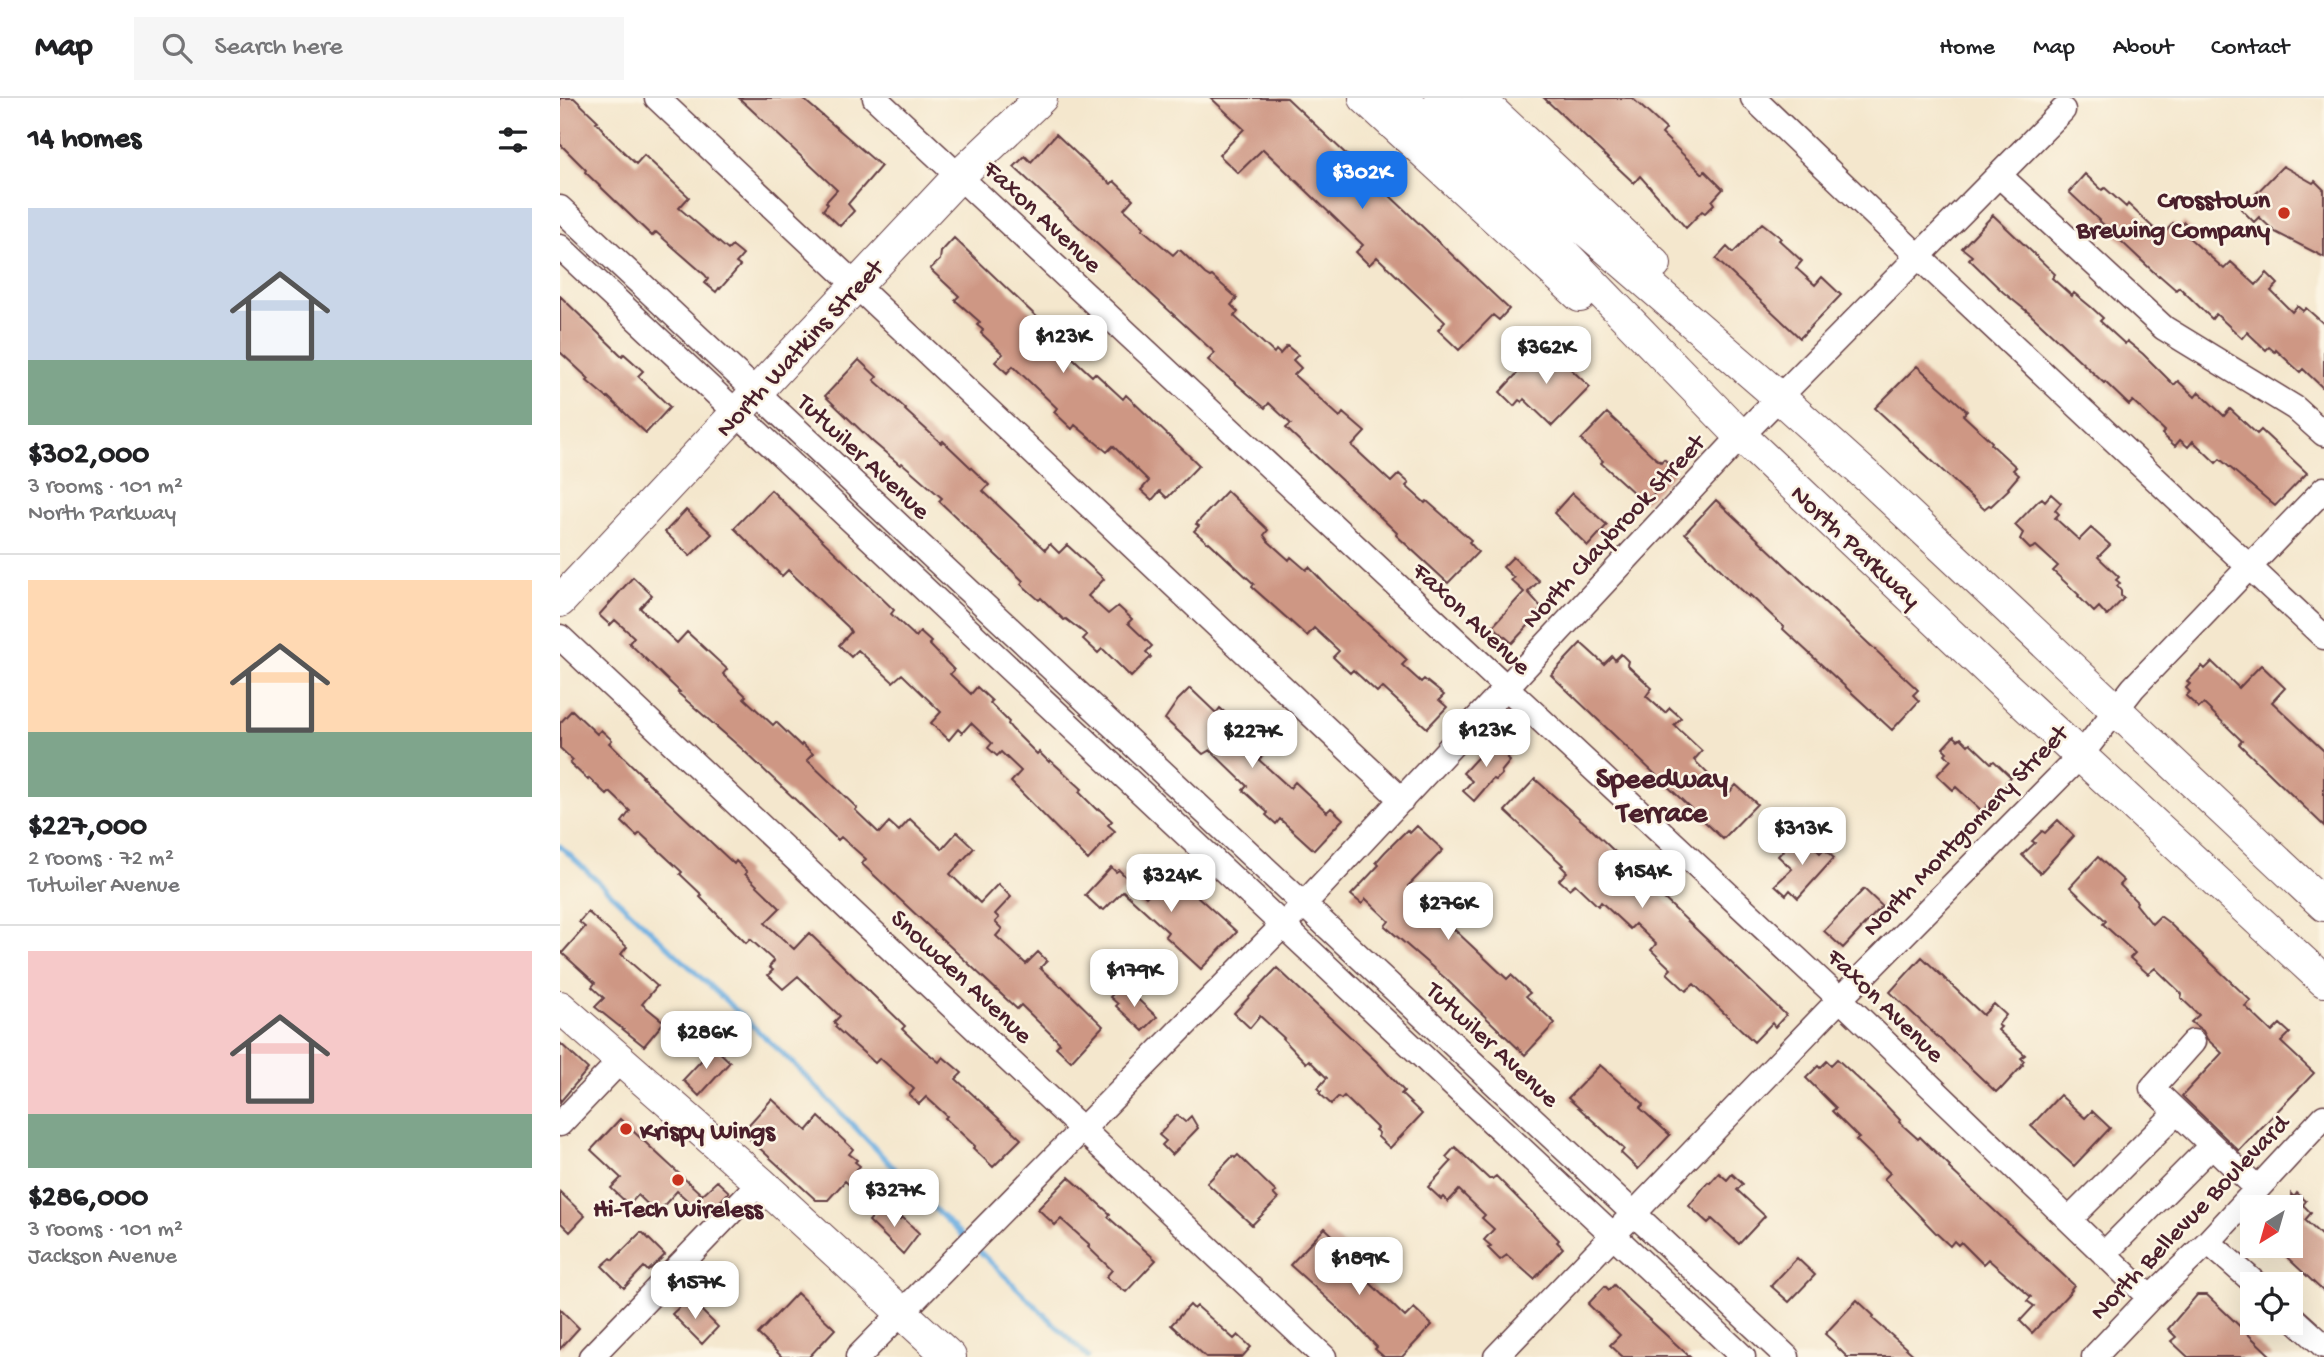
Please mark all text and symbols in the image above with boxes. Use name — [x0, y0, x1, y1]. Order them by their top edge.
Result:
search box — [134, 17, 624, 80]
text: Map — [35, 29, 92, 67]
icon: search — [158, 29, 196, 67]
text: Search here — [214, 33, 343, 64]
text: Home — [1939, 34, 1995, 63]
text: Map — [2033, 34, 2075, 63]
text: About — [2113, 34, 2173, 63]
text: Contact — [2211, 34, 2289, 63]
icon: filters — [494, 121, 532, 159]
text: 14 homes — [28, 123, 141, 158]
pin: $302K — [1313, 152, 1411, 211]
street label: Faxon Avenue — [974, 155, 1107, 282]
text: $302K — [1332, 160, 1392, 187]
place label: Crosstown Brewing Company — [2076, 187, 2271, 248]
marker: Crosstown Brewing Company — [2276, 205, 2292, 221]
icon: home — [217, 253, 343, 379]
street label: North Watkins Street — [711, 253, 893, 446]
pin: $123K — [1014, 316, 1112, 375]
text: $123K — [1035, 324, 1091, 351]
pin: $362K — [1497, 327, 1595, 386]
text: $362K — [1517, 335, 1575, 362]
street label: Tutwiler Avenue — [787, 387, 936, 528]
street label: North Claybrook Street — [1517, 428, 1715, 637]
text: $302,000 — [28, 439, 149, 474]
text: 3 rooms · 101 m² — [28, 474, 183, 501]
street label: North Parkway — [1782, 480, 1926, 617]
text: North Parkway — [28, 501, 176, 528]
street label: Faxon Avenue — [1403, 557, 1536, 684]
icon: home — [217, 625, 343, 751]
pin: $227K — [1203, 710, 1301, 770]
pin: $123K — [1437, 710, 1535, 769]
text: $123K — [1458, 718, 1514, 745]
street label: North Montgomery Street — [1858, 718, 2078, 945]
text: $227K — [1223, 719, 1281, 746]
district label: Speedway Terrace — [1596, 764, 1728, 833]
pin: $313K — [1753, 808, 1851, 867]
text: $227,000 — [28, 811, 147, 846]
text: $313K — [1774, 816, 1830, 843]
text: 2 rooms · 72 m² — [28, 846, 174, 873]
pin: $154K — [1593, 850, 1691, 910]
pin: $324K — [1122, 854, 1220, 914]
text: $154K — [1614, 859, 1670, 886]
text: $324K — [1142, 863, 1200, 890]
text: Tutwiler Avenue — [28, 873, 180, 900]
pin: $276K — [1399, 882, 1497, 942]
text: $276K — [1419, 891, 1477, 918]
street label: Snowden Avenue — [882, 904, 1038, 1053]
street label: Faxon Avenue — [1818, 943, 1950, 1071]
pin: $179K — [1085, 950, 1183, 1009]
text: $179K — [1106, 958, 1162, 985]
street label: Tutwiler Avenue — [1416, 975, 1565, 1116]
icon: home — [217, 996, 343, 1122]
pin: $286K — [657, 1012, 755, 1071]
text: $286K — [677, 1020, 735, 1047]
street label: North Bellevue Boulevard — [2085, 1109, 2299, 1328]
place label: Krispy Wings — [639, 1118, 776, 1149]
marker: Krispy Wings — [618, 1121, 634, 1137]
pin: $327K — [845, 1170, 943, 1229]
marker: Hi-Tech Wireless — [670, 1172, 686, 1188]
text: $327K — [865, 1178, 923, 1205]
text: $286,000 — [28, 1182, 148, 1217]
north arrow — [2240, 1195, 2303, 1258]
map controls — [2240, 1195, 2303, 1335]
place label: Hi-Tech Wireless — [593, 1196, 764, 1227]
text: 3 rooms · 101 m² — [28, 1217, 183, 1244]
pin: $189K — [1310, 1238, 1408, 1297]
text: Jackson Avenue — [28, 1244, 177, 1271]
text: $189K — [1331, 1246, 1387, 1273]
pin: $157K — [646, 1262, 744, 1321]
text: $157K — [667, 1270, 723, 1297]
button: locate — [2240, 1272, 2303, 1335]

